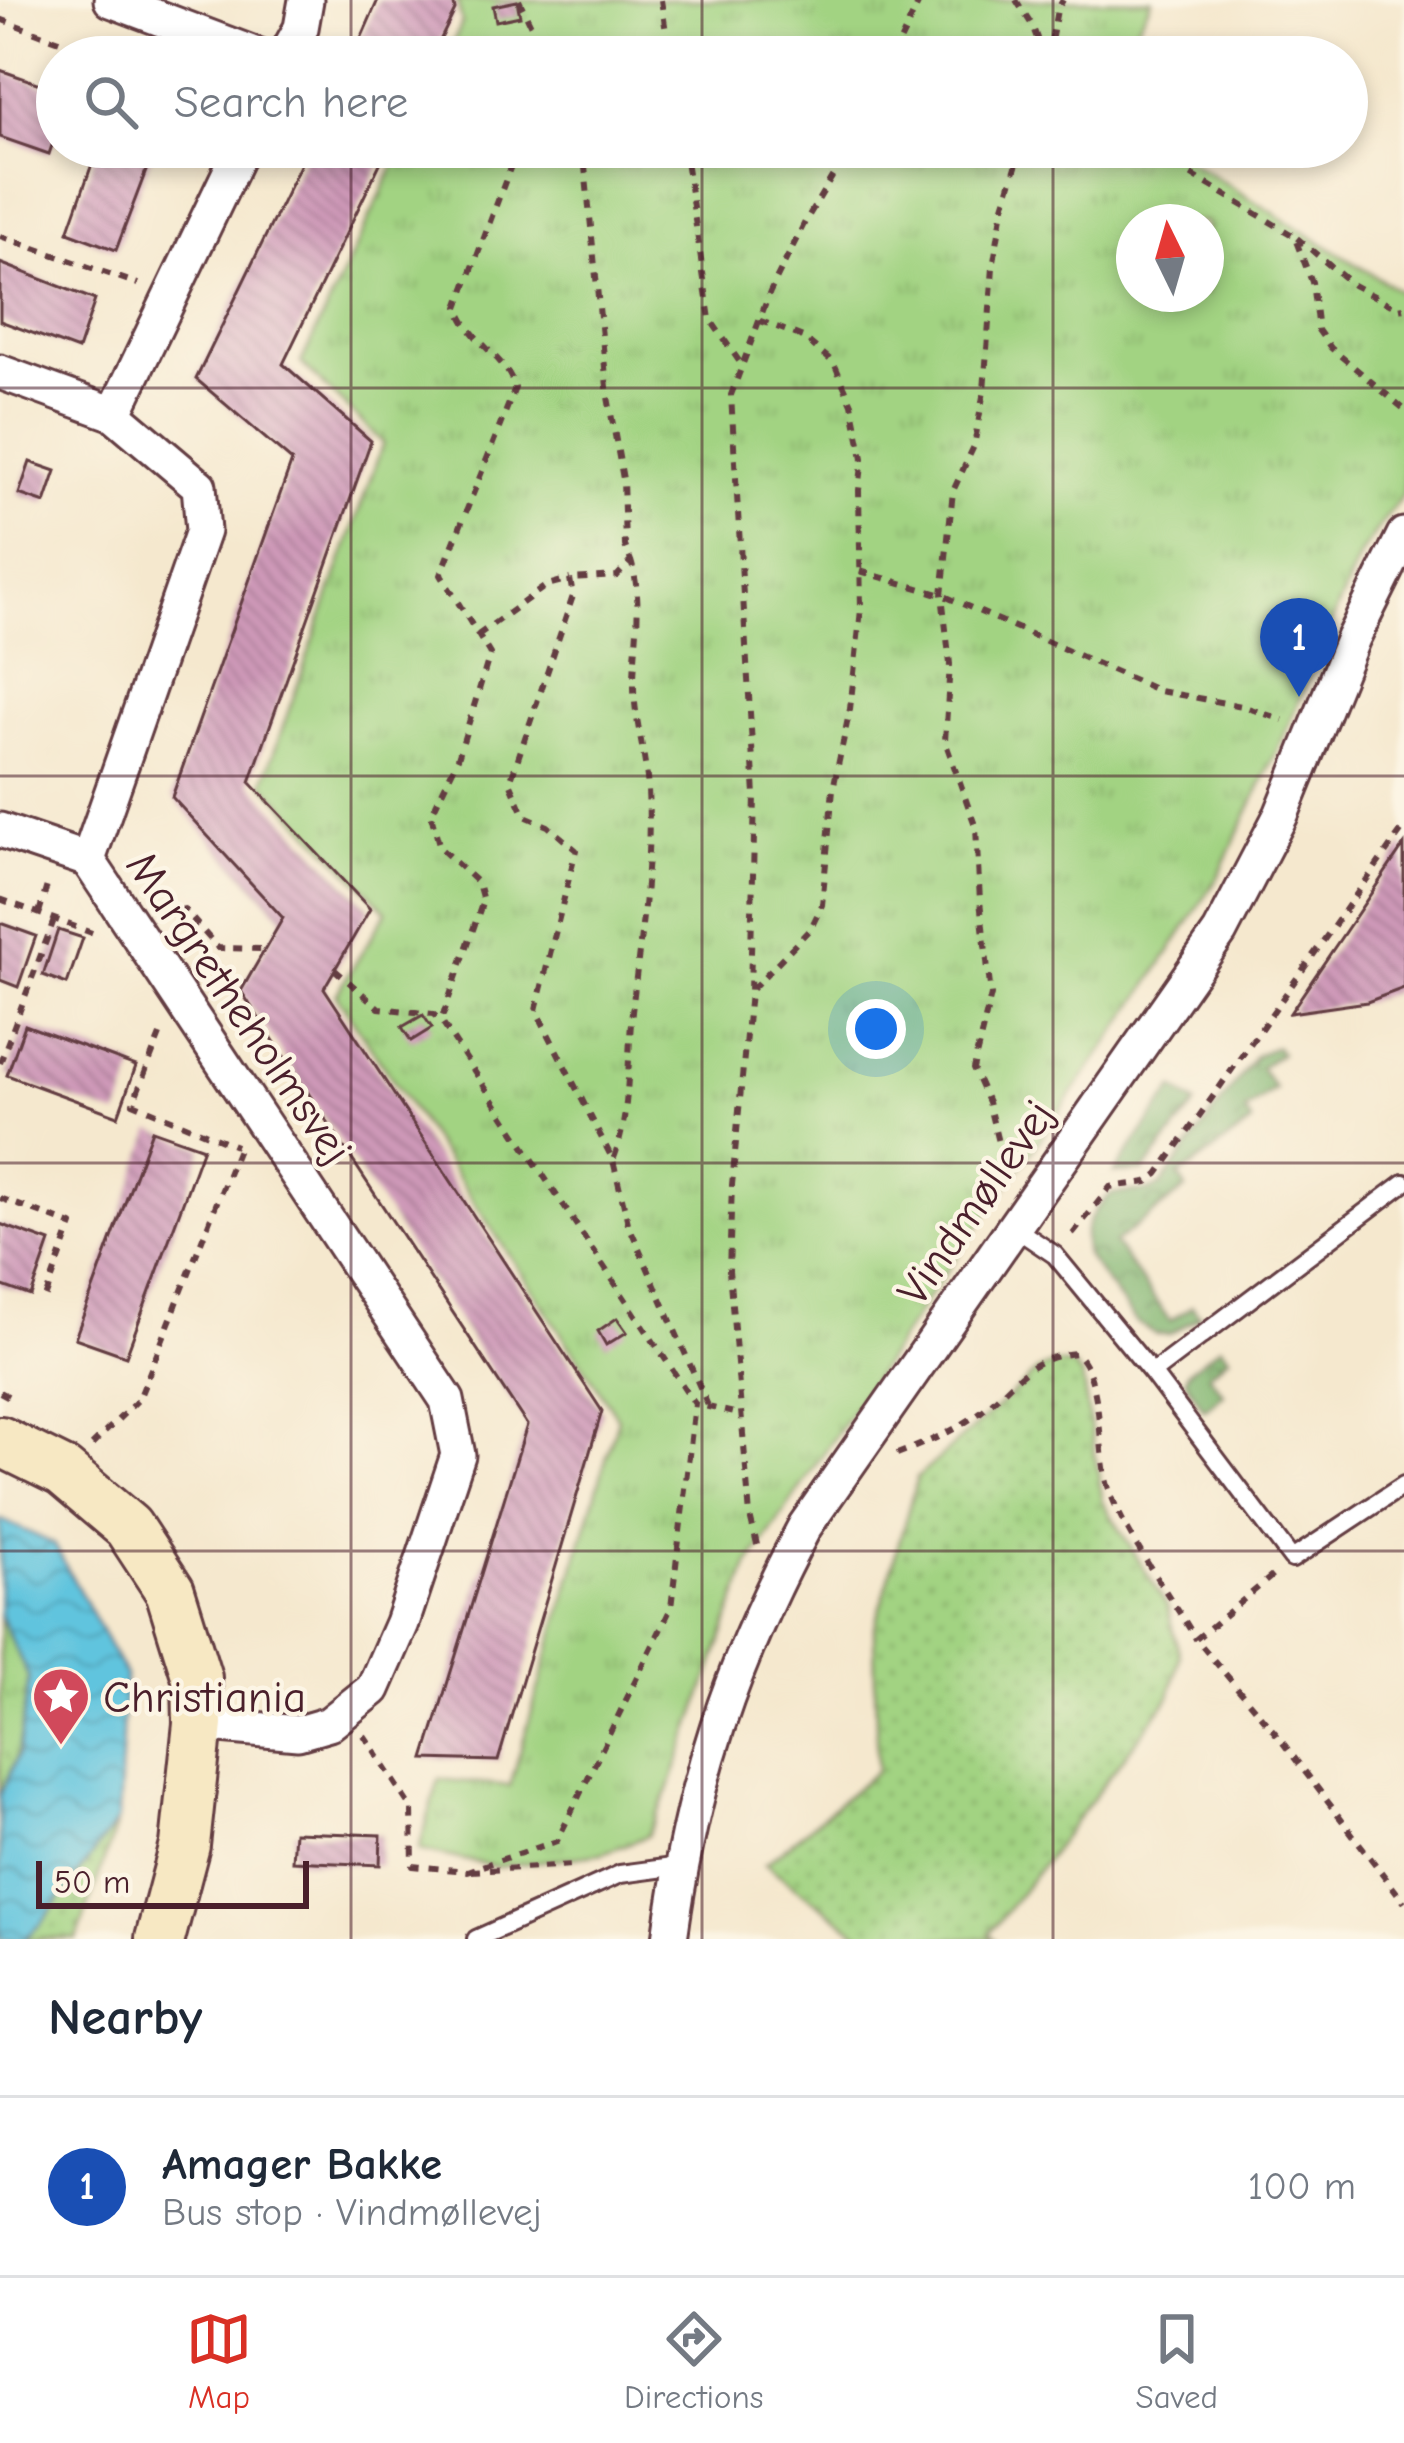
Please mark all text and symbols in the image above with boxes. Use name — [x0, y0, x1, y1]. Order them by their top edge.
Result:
search box — [36, 36, 1368, 168]
icon: search — [78, 69, 144, 135]
text: Search here — [174, 76, 408, 128]
north arrow — [1116, 204, 1224, 312]
pin: 1 — [1260, 598, 1338, 697]
street label: Margretheholmsvej — [116, 842, 363, 1173]
your location — [846, 999, 906, 1059]
street label: Vindmøllevej — [886, 1090, 1065, 1315]
place icon: Christiania — [30, 1665, 92, 1747]
place label: Christiania — [103, 1671, 306, 1723]
scale bar — [36, 1855, 309, 1908]
text: 50 m — [54, 1863, 130, 1901]
text: Nearby — [48, 1988, 202, 2047]
text: Amager Bakke — [162, 2138, 442, 2190]
text: 1 — [79, 2164, 95, 2209]
text: 100 m — [1248, 2164, 1356, 2209]
text: Bus stop · Vindmøllevej — [162, 2190, 542, 2235]
tab: Map — [186, 2306, 252, 2416]
tab: Directions — [624, 2306, 764, 2416]
tab: Saved — [1136, 2306, 1218, 2416]

